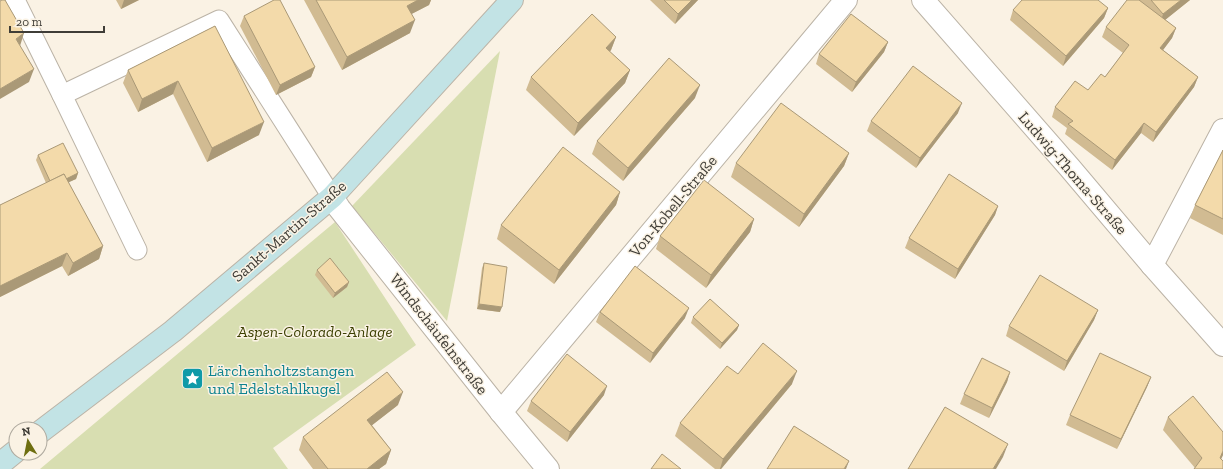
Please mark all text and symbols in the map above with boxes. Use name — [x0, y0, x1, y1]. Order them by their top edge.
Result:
scale bar — [10, 8, 104, 34]
text: 20 m — [16, 15, 43, 29]
street label: Ludwig-Thoma-Straße — [1014, 108, 1132, 238]
street label: Von-Kobell-Straße — [624, 151, 721, 261]
street label: Sankt-Martin-Straße — [228, 176, 350, 286]
street label: Windschäufelnstraße — [386, 270, 492, 398]
park label: Aspen-Colorado-Anlage — [237, 322, 392, 341]
place label: Lärchenholtzstangen und Edelstahlkugel — [208, 361, 355, 398]
place icon: Lärchenholtzstangen und Edelstahlkugel — [180, 366, 206, 392]
north arrow — [8, 421, 48, 461]
text: N — [21, 424, 32, 439]

